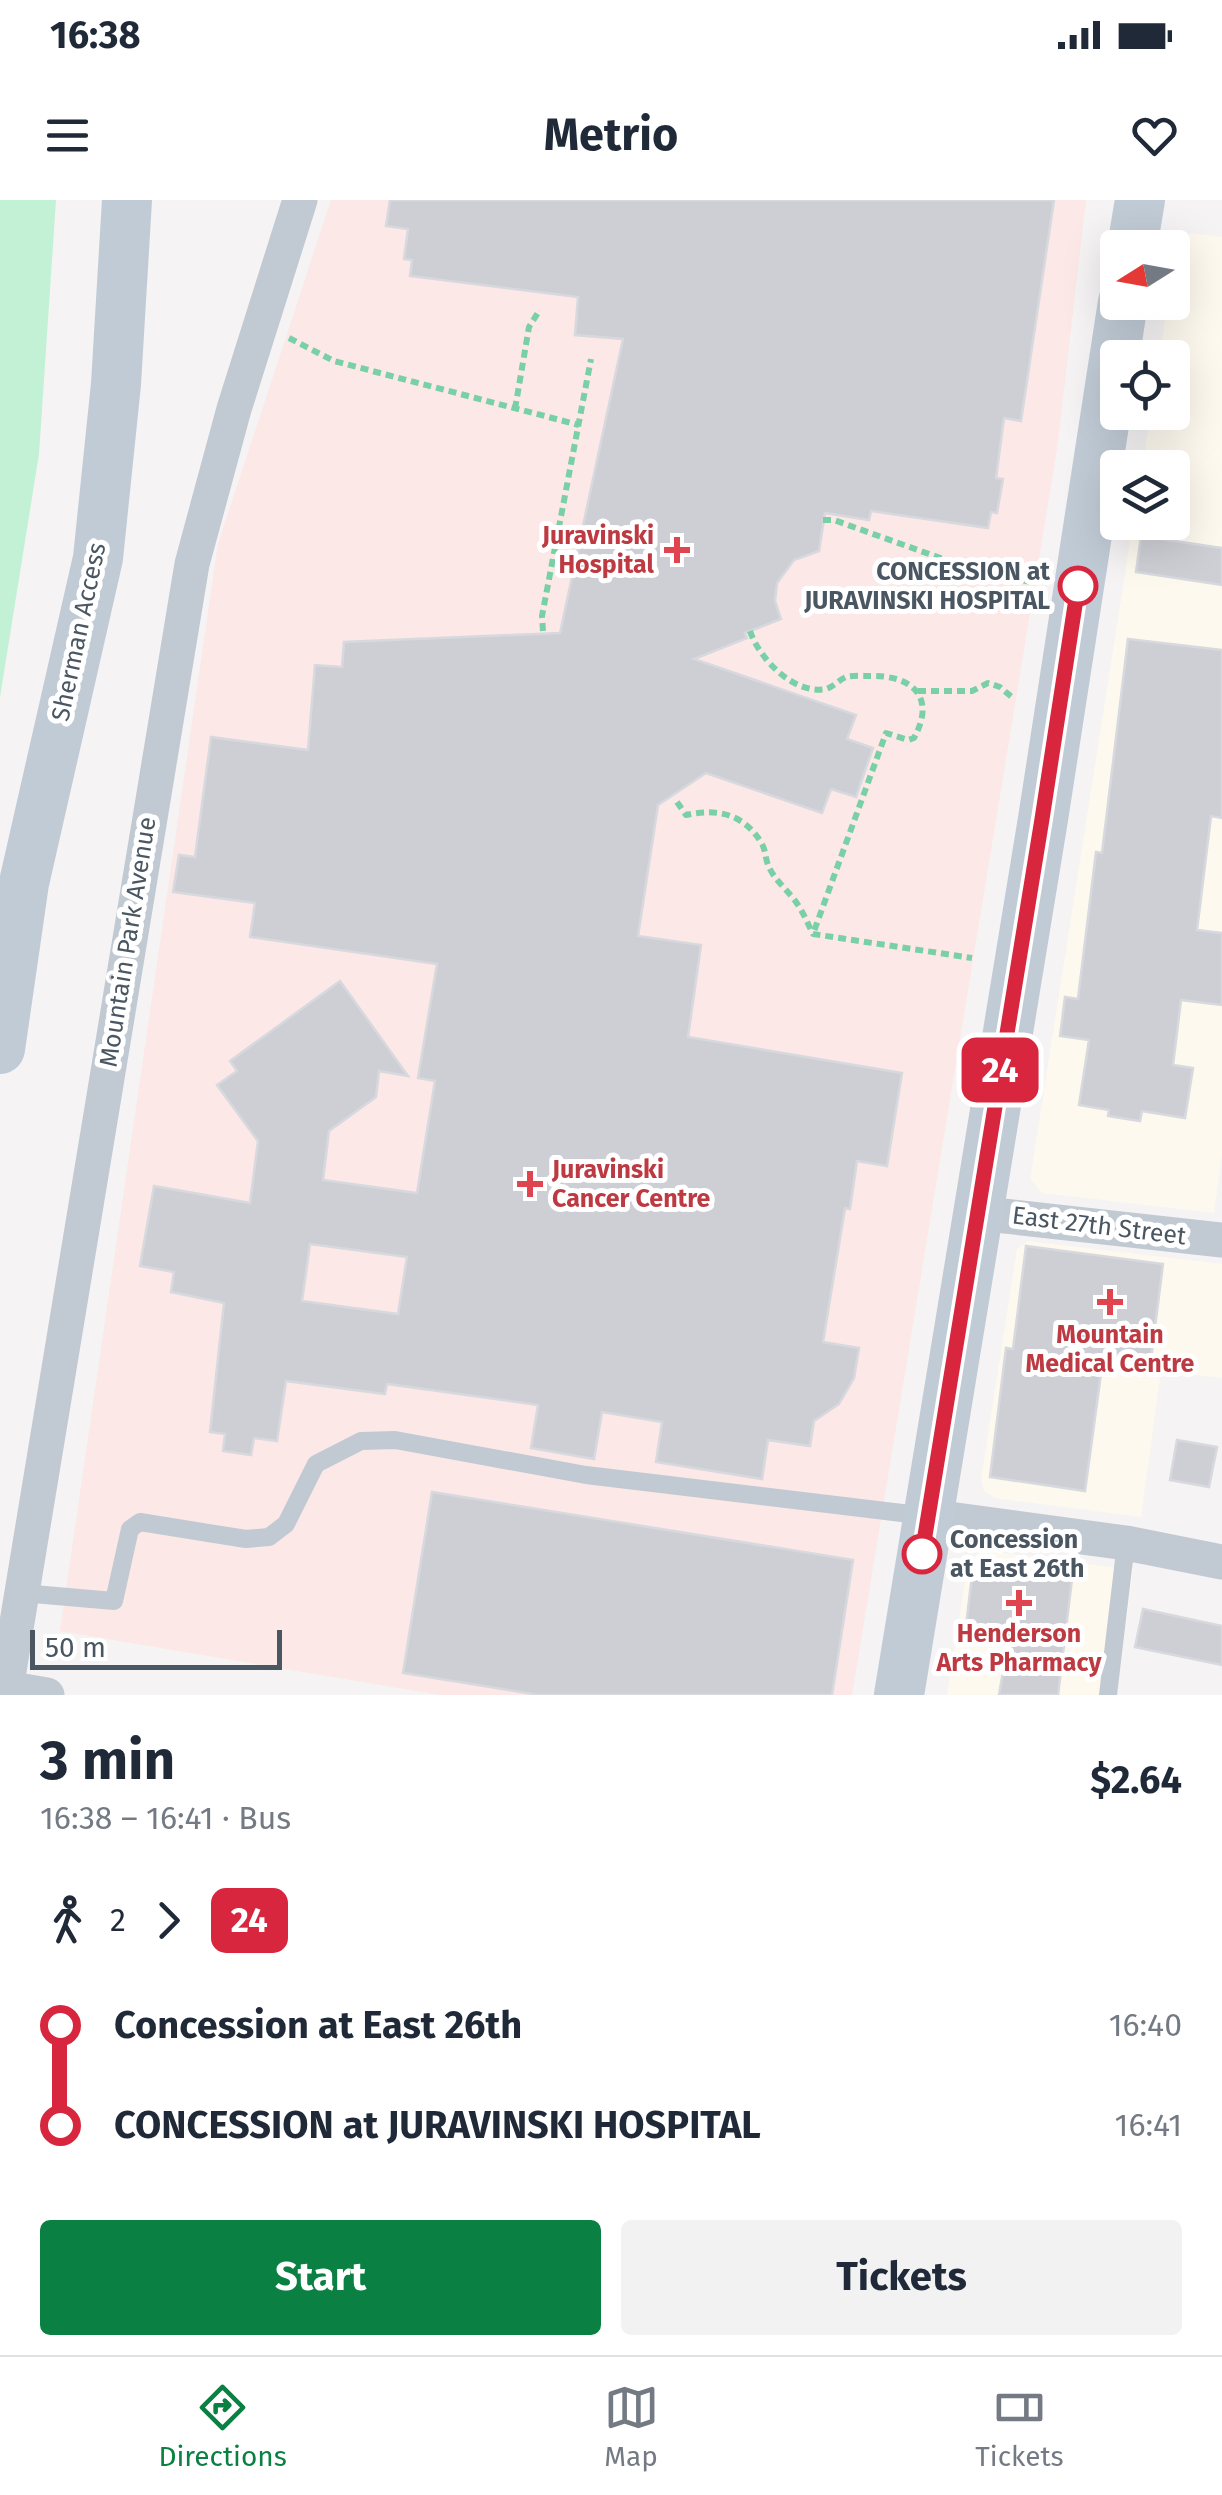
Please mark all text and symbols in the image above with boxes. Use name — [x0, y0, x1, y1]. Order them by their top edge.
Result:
text: 16:38 — [50, 12, 141, 58]
icon: menu — [40, 108, 95, 163]
text: Metrio — [544, 108, 678, 162]
icon: heart — [1127, 108, 1182, 163]
north arrow — [1100, 230, 1190, 320]
map controls — [1100, 230, 1190, 540]
button: locate — [1100, 340, 1190, 430]
button: layers — [1100, 450, 1190, 540]
place label: Juravinski Hospital — [541, 521, 655, 580]
marker: Juravinski Hospital — [664, 537, 690, 563]
street label: Sherman Access — [45, 540, 113, 724]
place label: CONCESSION at JURAVINSKI HOSPITAL — [803, 557, 1050, 616]
marker: CONCESSION at JURAVINSKI HOSPITAL — [1059, 567, 1097, 605]
street label: Mountain Park Avenue — [93, 815, 163, 1069]
line badge: 24 — [955, 1038, 1045, 1102]
text: 24 — [982, 1049, 1018, 1091]
place label: Juravinski Cancer Centre — [551, 1155, 711, 1214]
marker: Juravinski Cancer Centre — [517, 1171, 543, 1197]
street label: East 27th Street — [1010, 1200, 1189, 1252]
marker: Mountain Medical Centre — [1097, 1289, 1123, 1315]
place label: Mountain Medical Centre — [1026, 1320, 1195, 1379]
place label: Concession at East 26th — [950, 1525, 1084, 1584]
marker: Concession at East 26th — [903, 1535, 941, 1573]
marker: Henderson Arts Pharmacy — [1008, 1592, 1030, 1614]
place label: Henderson Arts Pharmacy — [936, 1619, 1102, 1678]
scale bar — [30, 1625, 282, 1670]
text: 50 m — [45, 1631, 106, 1664]
text: 3 min — [40, 1728, 175, 1794]
text: $2.64 — [1090, 1757, 1182, 1803]
text: 16:38 – 16:41 · Bus — [40, 1799, 291, 1837]
icon: walk — [40, 1893, 95, 1948]
icon: forward — [141, 1893, 196, 1948]
text: 24 — [231, 1899, 268, 1941]
text: 2 — [110, 1901, 126, 1939]
text: Concession at East 26th — [114, 2002, 522, 2048]
text: 16:40 — [1109, 2006, 1182, 2044]
text: CONCESSION at JURAVINSKI HOSPITAL — [114, 2102, 761, 2148]
text: 16:41 — [1115, 2106, 1182, 2144]
button: Start — [40, 2220, 601, 2335]
button: Tickets — [621, 2220, 1182, 2335]
tab: Directions — [158, 2380, 287, 2473]
tab: Map — [604, 2380, 659, 2473]
tab: Tickets — [975, 2380, 1064, 2473]

